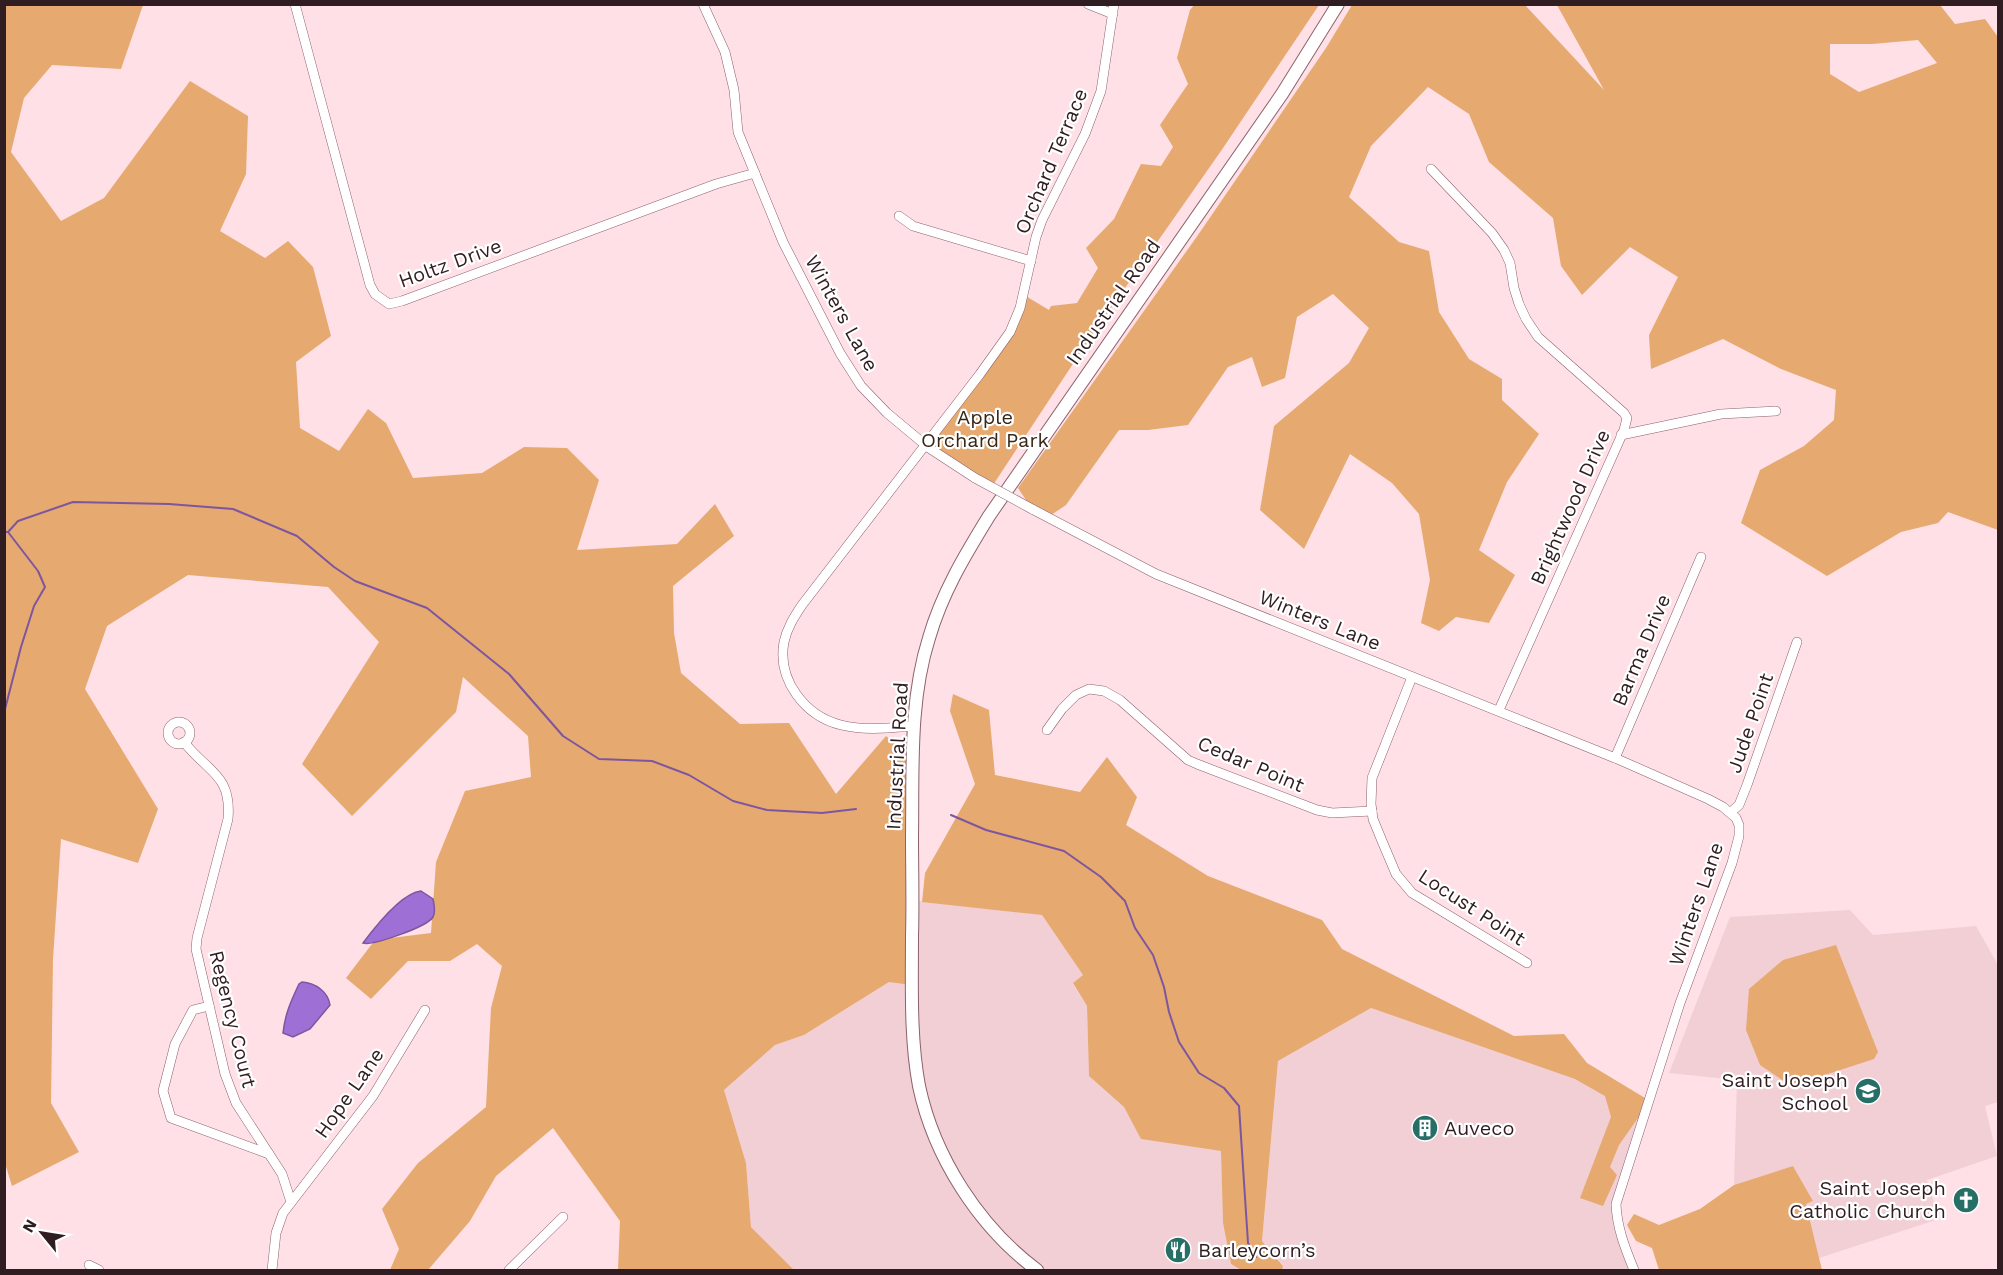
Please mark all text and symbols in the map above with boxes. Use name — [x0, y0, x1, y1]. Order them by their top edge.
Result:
street label: Orchard Terrace — [1010, 85, 1092, 237]
street label: Holtz Drive — [395, 233, 505, 293]
street label: Industrial Road — [1061, 235, 1165, 369]
street label: Winters Lane — [800, 251, 884, 375]
park label: Apple Orchard Park — [921, 405, 1049, 452]
street label: Brightwood Drive — [1525, 426, 1615, 588]
street label: Winters Lane — [1256, 585, 1384, 655]
street label: Barma Drive — [1607, 591, 1675, 709]
street label: Jude Point — [1722, 669, 1779, 776]
street label: Industrial Road — [881, 682, 913, 830]
street label: Cedar Point — [1194, 731, 1309, 797]
street label: Winters Lane — [1664, 839, 1728, 969]
street label: Locust Point — [1414, 863, 1531, 951]
street label: Regency Court — [204, 948, 262, 1091]
street label: Hope Lane — [309, 1043, 389, 1143]
place label: Saint Joseph School — [1722, 1068, 1848, 1115]
school or university icon: Saint Joseph School — [1853, 1076, 1883, 1106]
building icon: Auveco — [1410, 1113, 1440, 1143]
place label: Auveco — [1444, 1116, 1515, 1140]
place label: Saint Joseph Catholic Church — [1789, 1176, 1946, 1223]
church icon: Saint Joseph Catholic Church — [1951, 1185, 1981, 1215]
north arrow — [12, 1203, 72, 1263]
text: N — [18, 1216, 41, 1236]
restaurant icon: Barleycorn’s — [1163, 1235, 1193, 1265]
place label: Barleycorn’s — [1198, 1238, 1315, 1262]

